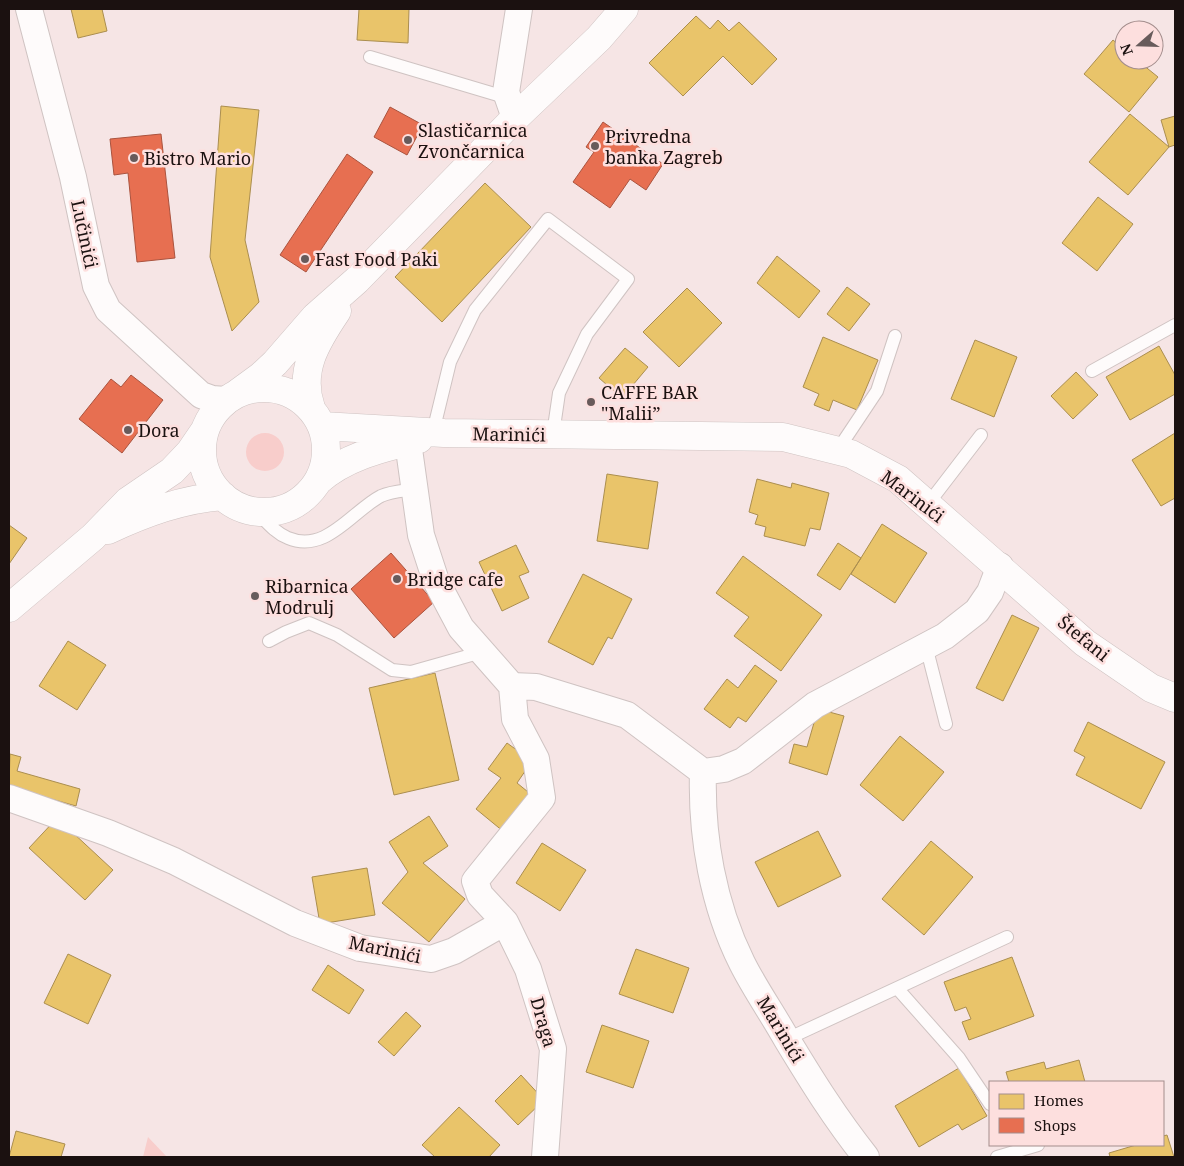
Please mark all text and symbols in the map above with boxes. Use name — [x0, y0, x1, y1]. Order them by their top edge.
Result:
north arrow — [1114, 20, 1164, 70]
text: N — [1115, 41, 1137, 58]
place label: Slastičarnica Zvončarnica — [418, 118, 528, 163]
place label: Privredna banka Zagreb — [605, 124, 723, 169]
marker: Slastičarnica Zvončarnica — [402, 134, 414, 146]
marker: Privredna banka Zagreb — [589, 140, 601, 152]
place label: Bistro Mario — [144, 146, 251, 170]
marker: Bistro Mario — [128, 152, 140, 164]
street label: Lučinići — [66, 198, 104, 271]
place label: Fast Food Paki — [315, 247, 438, 271]
marker: Fast Food Paki — [299, 253, 311, 265]
place label: CAFFE BAR "Malii” — [601, 380, 698, 425]
marker: CAFFE BAR "Malii” — [585, 396, 597, 408]
place label: Dora — [138, 418, 180, 442]
street label: Marinići — [472, 421, 546, 447]
marker: Dora — [122, 424, 134, 436]
street label: Marinići — [877, 464, 950, 528]
place label: Bridge cafe — [407, 567, 503, 591]
marker: Bridge cafe — [391, 573, 403, 585]
place label: Ribarnica Modrulj — [265, 574, 349, 619]
marker: Ribarnica Modrulj — [249, 590, 261, 602]
street label: Štefani — [1053, 610, 1115, 666]
street label: Marinići — [347, 930, 424, 968]
street label: Marinići — [752, 991, 810, 1067]
street label: Draga — [525, 994, 563, 1050]
legend — [989, 1081, 1164, 1146]
text: Homes — [1034, 1090, 1084, 1110]
text: Shops — [1034, 1115, 1077, 1135]

